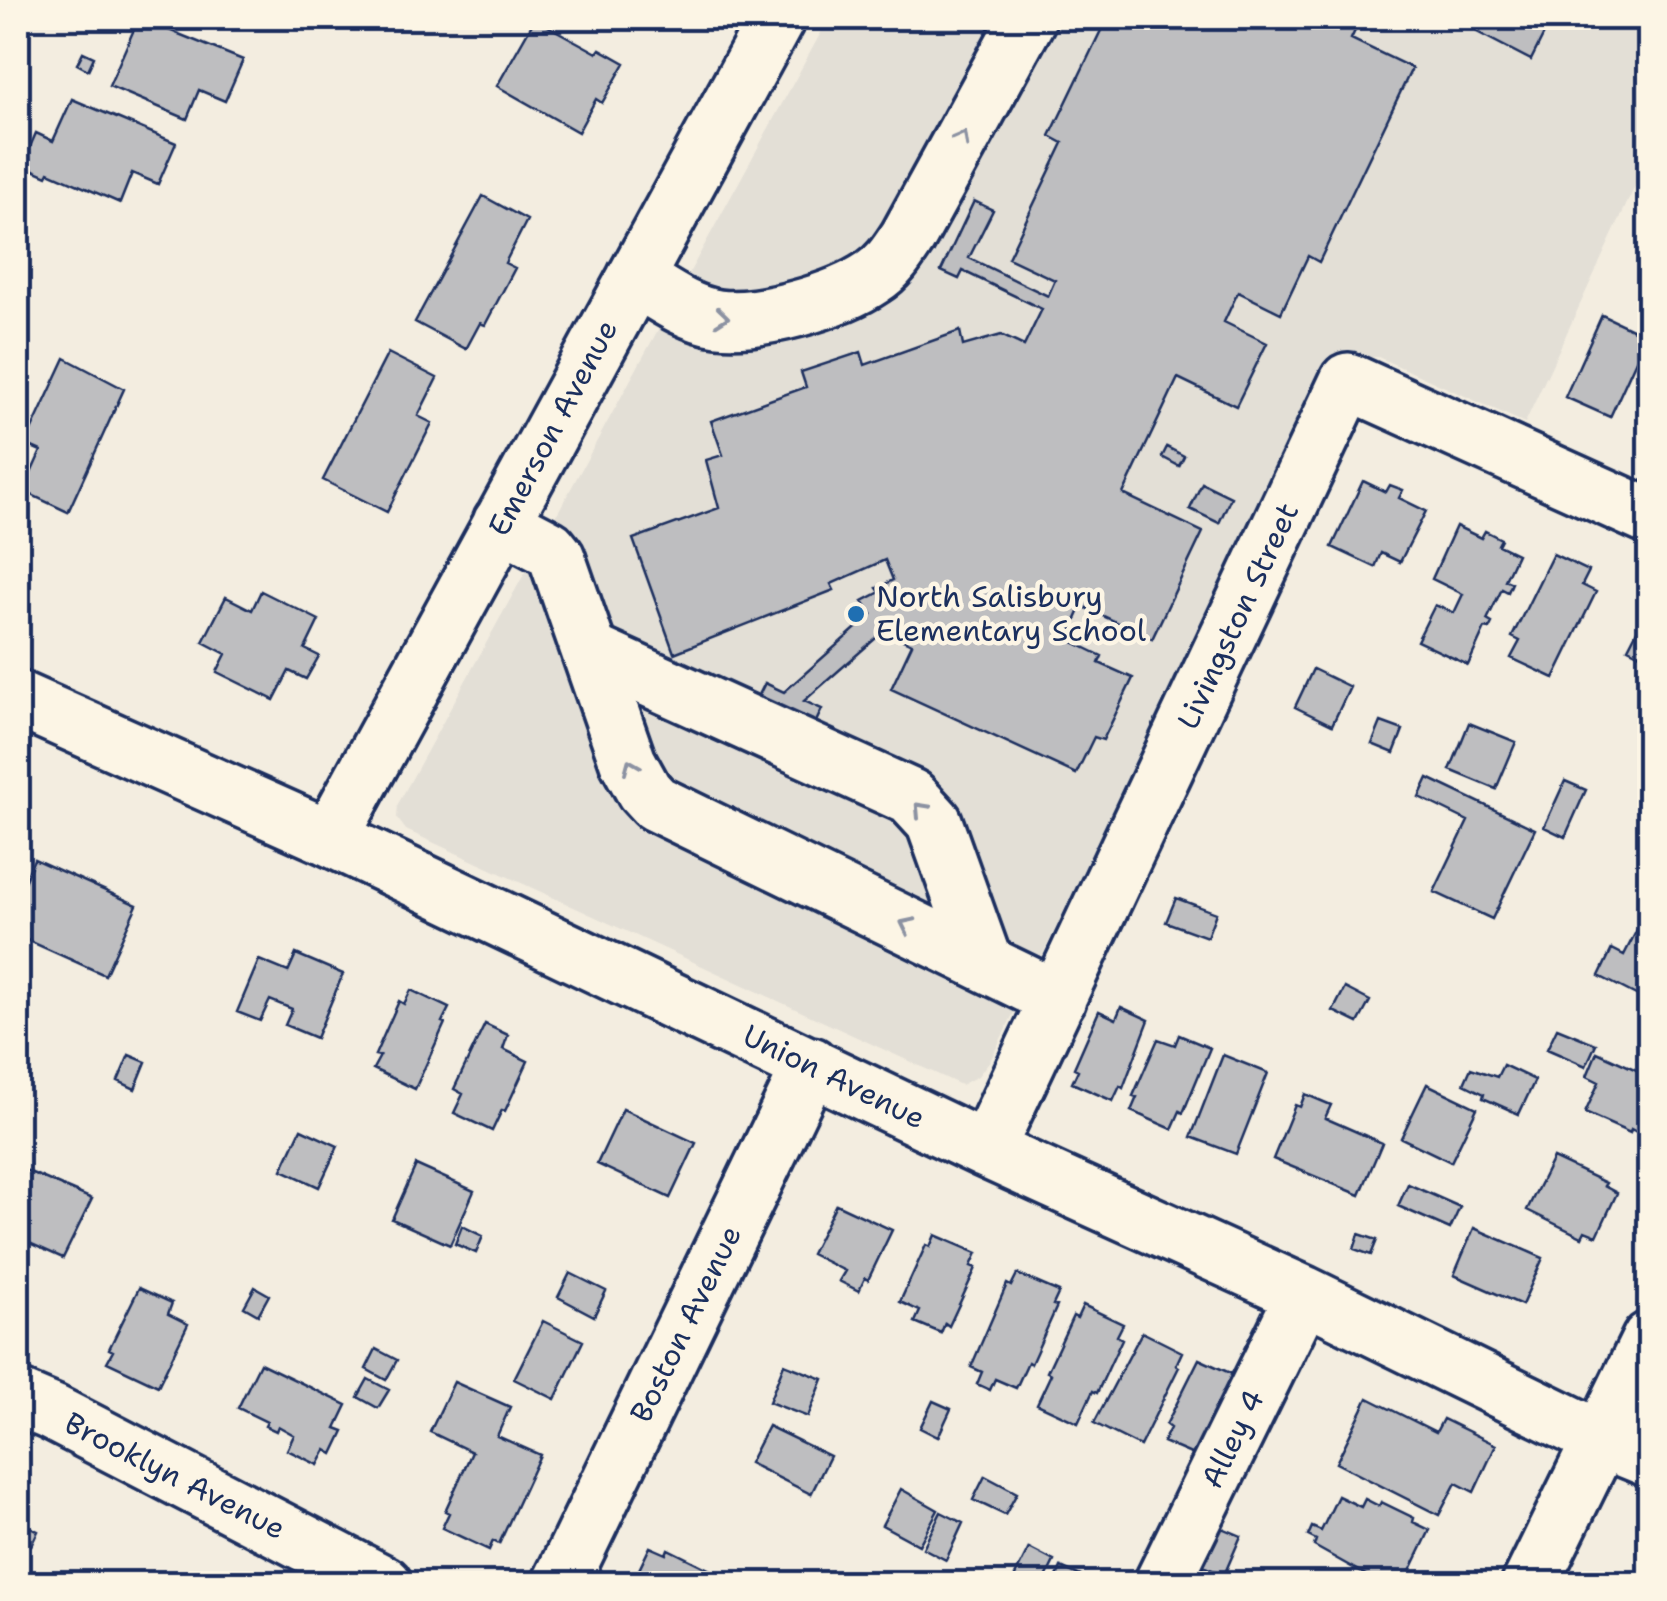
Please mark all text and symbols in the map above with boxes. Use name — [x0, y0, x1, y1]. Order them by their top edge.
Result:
one-way arrow — [950, 130, 969, 149]
one-way arrow — [715, 306, 731, 327]
street label: Emerson Avenue — [478, 312, 627, 543]
street label: Livingston Street — [1167, 496, 1308, 736]
place label: North Salisbury Elementary School — [876, 576, 1146, 651]
marker: North Salisbury Elementary School — [845, 603, 867, 625]
one-way arrow — [623, 758, 643, 776]
one-way arrow — [915, 802, 933, 821]
one-way arrow — [900, 918, 918, 938]
street label: Union Avenue — [736, 1015, 932, 1138]
street label: Boston Avenue — [620, 1219, 751, 1429]
street label: Alley 4 — [1191, 1383, 1274, 1495]
street label: Brooklyn Avenue — [58, 1402, 293, 1549]

